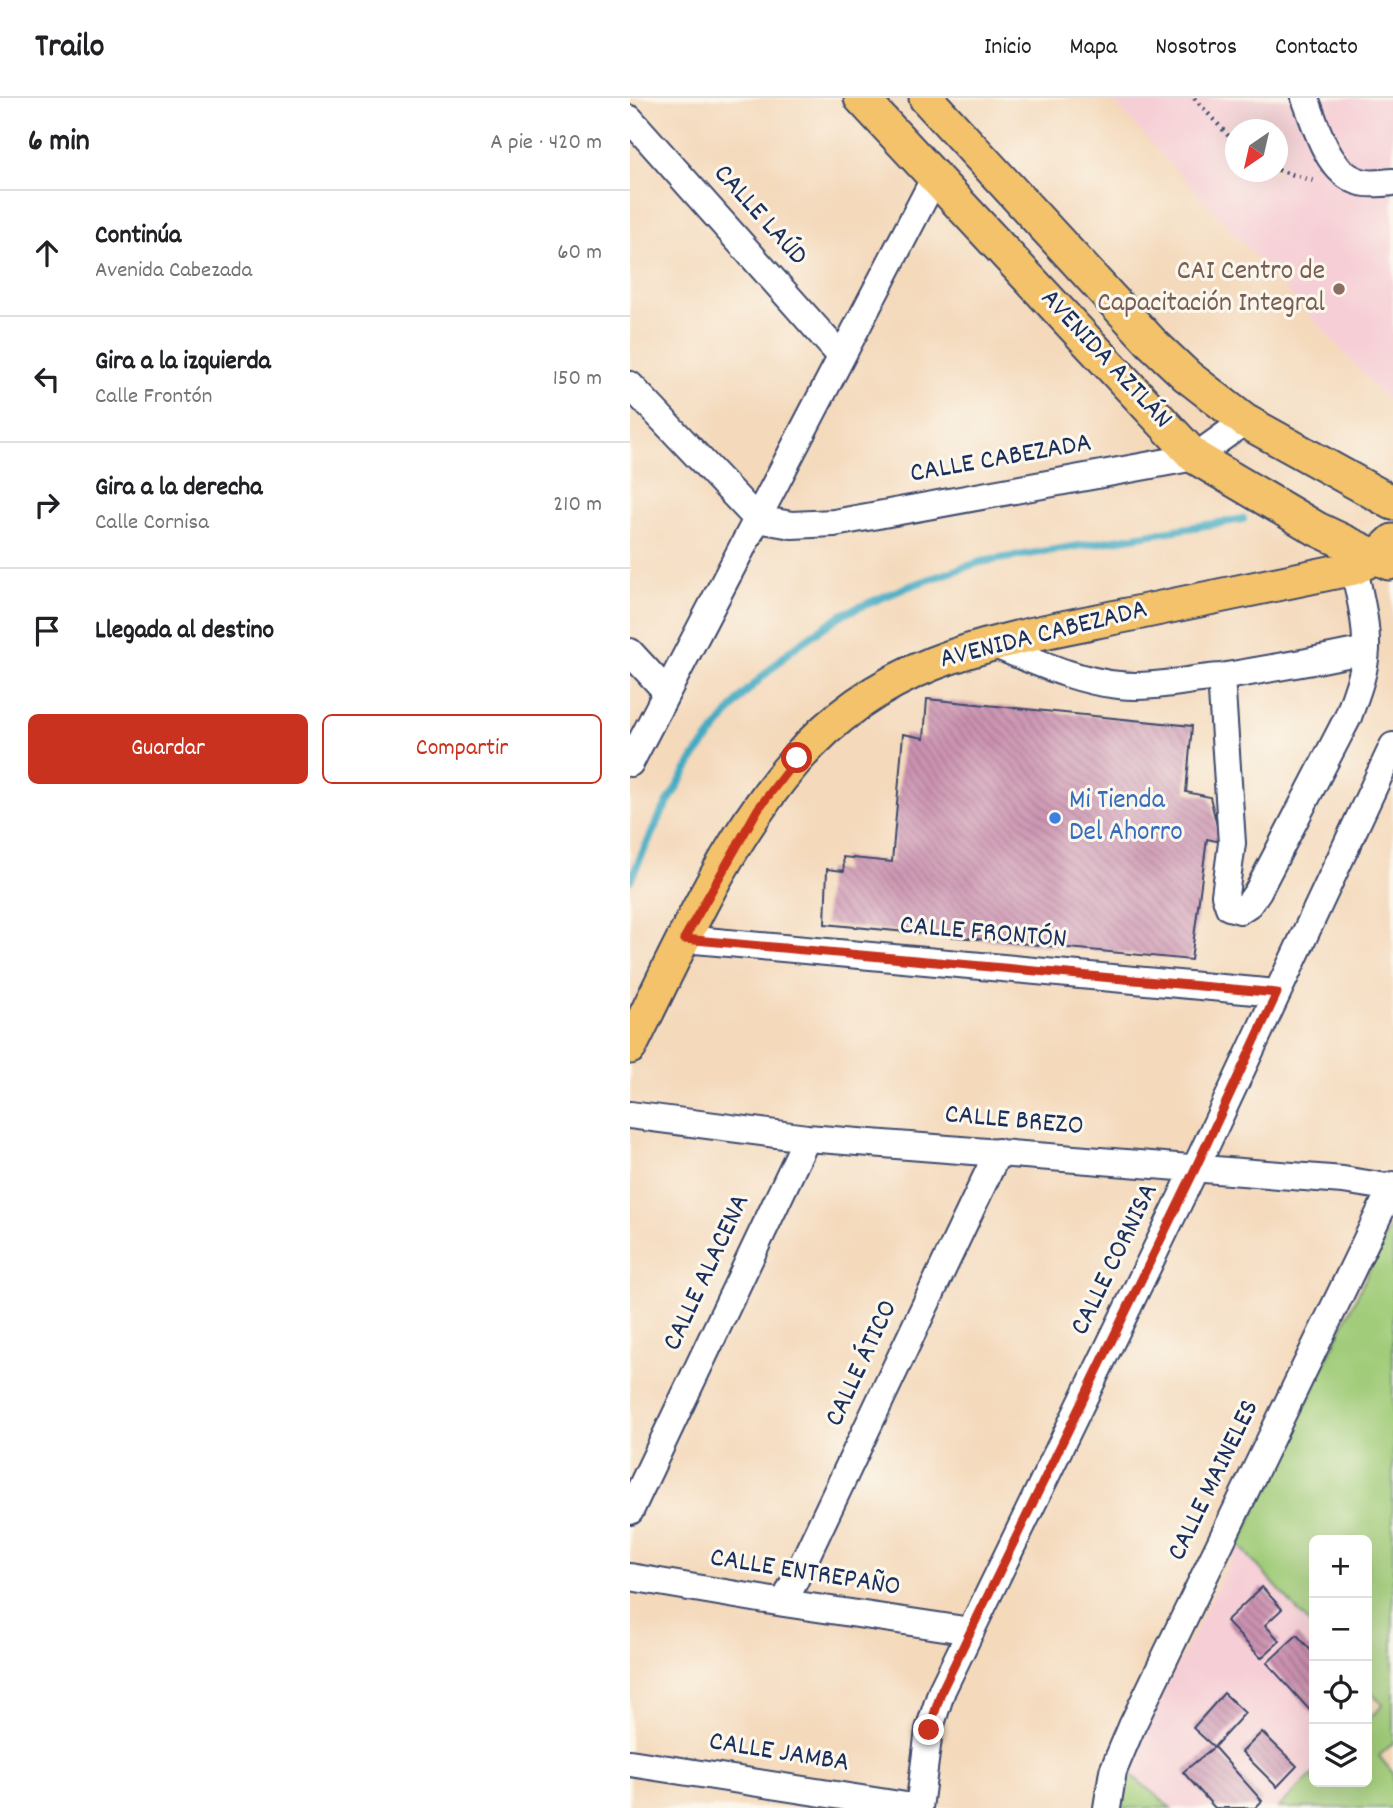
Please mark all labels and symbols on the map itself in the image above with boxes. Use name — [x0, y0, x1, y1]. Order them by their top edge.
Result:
north arrow — [1225, 119, 1288, 182]
street label: CALLE LAÚD — [702, 156, 816, 276]
place label: CAI Centro de Capacitación Integral — [1097, 253, 1325, 325]
street label: AVENIDA AZTLÁN — [1029, 281, 1181, 439]
marker: CAI Centro de Capacitación Integral — [1331, 281, 1347, 297]
street label: CALLE CABEZADA — [907, 424, 1095, 496]
street label: AVENIDA CABEZADA — [936, 591, 1152, 681]
route start — [781, 742, 812, 773]
place label: Mi Tienda Del Ahorro — [1069, 782, 1183, 854]
marker: Mi Tienda Del Ahorro — [1047, 810, 1063, 826]
street label: CALLE FRONTÓN — [898, 907, 1068, 961]
street label: CALLE BREZO — [943, 1096, 1085, 1148]
street label: CALLE CORNISA — [1062, 1177, 1170, 1343]
street label: CALLE ALACENA — [654, 1188, 762, 1358]
street label: CALLE ÁTICO — [816, 1294, 910, 1434]
street label: CALLE MAINELES — [1159, 1394, 1271, 1568]
street label: CALLE ENTREPAÑO — [707, 1539, 903, 1609]
route end — [913, 1714, 944, 1745]
street label: CALLE JAMBA — [706, 1723, 852, 1785]

